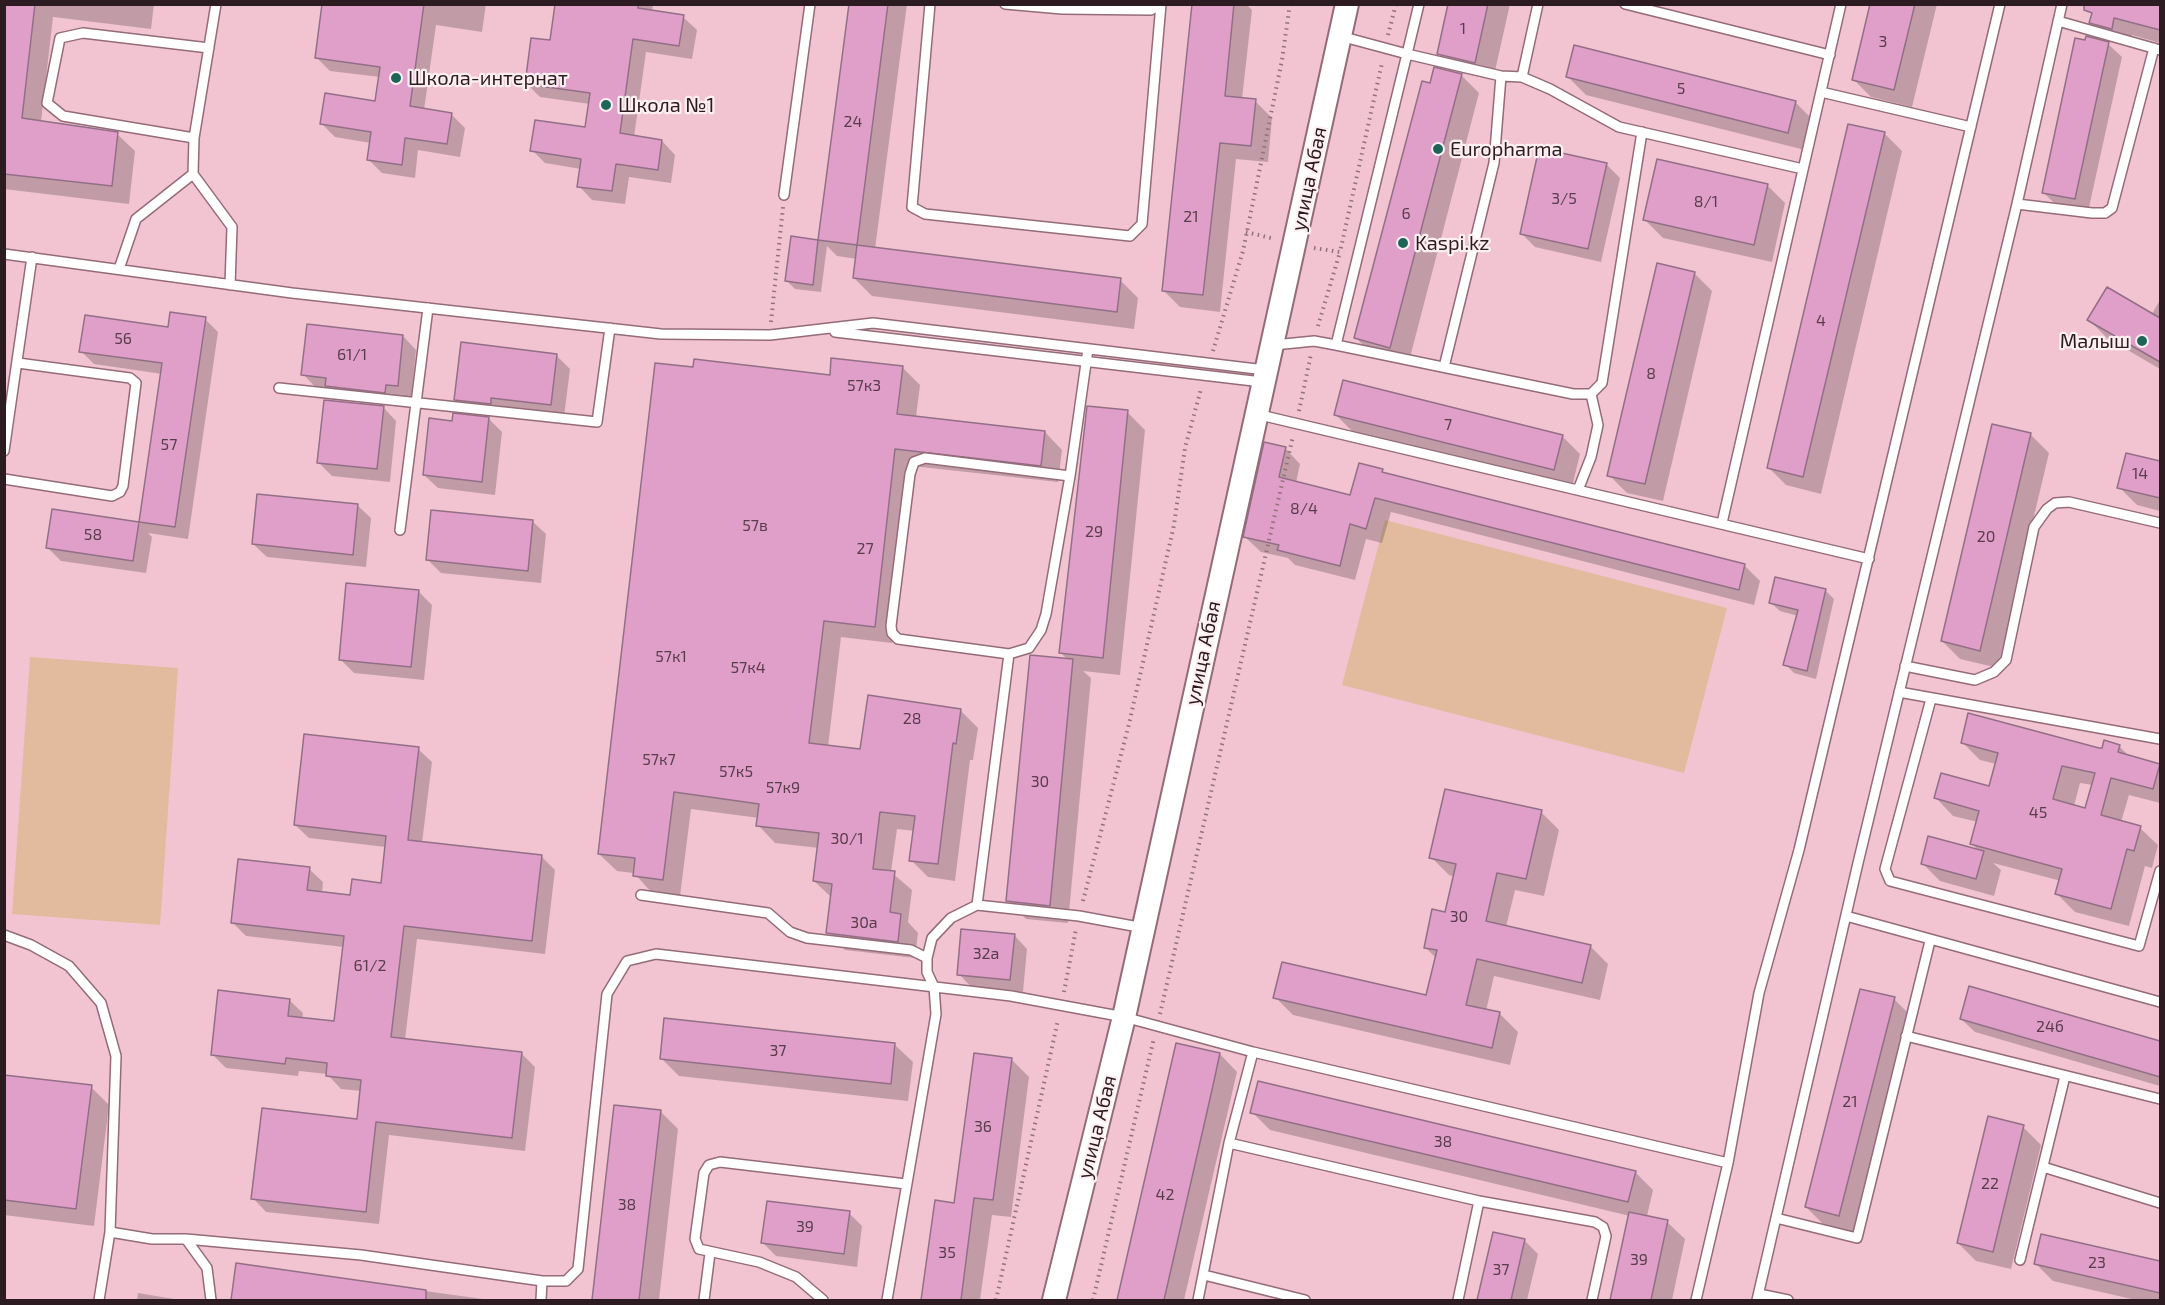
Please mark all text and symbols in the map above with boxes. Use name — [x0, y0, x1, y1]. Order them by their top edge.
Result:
house number: 1 — [1460, 19, 1466, 39]
house number: 3 — [1879, 32, 1887, 52]
place label: Школа-интернат — [408, 66, 568, 90]
marker: Школа-интернат — [389, 71, 403, 85]
house number: 5 — [1677, 79, 1685, 99]
place label: Школа №1 — [618, 93, 715, 117]
marker: Школа №1 — [599, 98, 613, 112]
house number: 24 — [844, 112, 862, 132]
street label: улица Абая — [1286, 125, 1332, 233]
place label: Europharma — [1450, 137, 1562, 161]
marker: Europharma — [1431, 142, 1445, 156]
house number: 3/5 — [1551, 189, 1577, 209]
house number: 8/1 — [1694, 192, 1718, 212]
house number: 6 — [1401, 204, 1411, 224]
house number: 21 — [1183, 207, 1199, 227]
place label: Kaspi.kz — [1415, 231, 1489, 255]
marker: Kaspi.kz — [1396, 236, 1410, 250]
house number: 4 — [1816, 311, 1826, 331]
house number: 56 — [114, 329, 132, 349]
place label: Малыш — [2060, 329, 2130, 353]
marker: Малыш — [2135, 334, 2149, 348]
house number: 61/1 — [337, 345, 367, 365]
house number: 8 — [1646, 364, 1656, 384]
house number: 57к3 — [847, 376, 881, 396]
house number: 7 — [1444, 415, 1452, 435]
house number: 57 — [161, 435, 177, 455]
house number: 14 — [2132, 464, 2148, 484]
house number: 8/4 — [1290, 499, 1318, 519]
house number: 57в — [742, 516, 768, 536]
house number: 29 — [1085, 522, 1103, 542]
house number: 58 — [84, 525, 102, 545]
house number: 20 — [1977, 527, 1995, 547]
house number: 27 — [856, 539, 874, 559]
street label: улица Абая — [1180, 599, 1226, 707]
house number: 57к1 — [655, 647, 687, 667]
house number: 57к4 — [730, 658, 766, 678]
house number: 28 — [903, 709, 921, 729]
house number: 57к7 — [642, 750, 676, 770]
house number: 57к5 — [719, 762, 753, 782]
house number: 30 — [1031, 772, 1049, 792]
house number: 57к9 — [766, 778, 800, 798]
house number: 45 — [2029, 803, 2047, 823]
house number: 30/1 — [830, 829, 864, 849]
house number: 30 — [1450, 907, 1468, 927]
house number: 30а — [850, 913, 878, 933]
house number: 32а — [973, 944, 999, 964]
house number: 61/2 — [354, 956, 386, 976]
house number: 24б — [2036, 1017, 2064, 1037]
house number: 37 — [769, 1041, 787, 1061]
street label: улица Абая — [1073, 1073, 1121, 1181]
house number: 21 — [1842, 1092, 1858, 1112]
house number: 36 — [974, 1117, 992, 1137]
house number: 38 — [1434, 1132, 1452, 1152]
house number: 22 — [1981, 1174, 1999, 1194]
house number: 42 — [1156, 1185, 1174, 1205]
house number: 38 — [618, 1195, 636, 1215]
house number: 39 — [796, 1217, 814, 1237]
house number: 35 — [938, 1243, 956, 1263]
house number: 39 — [1630, 1250, 1648, 1270]
house number: 23 — [2088, 1253, 2106, 1273]
house number: 37 — [1492, 1260, 1510, 1280]

